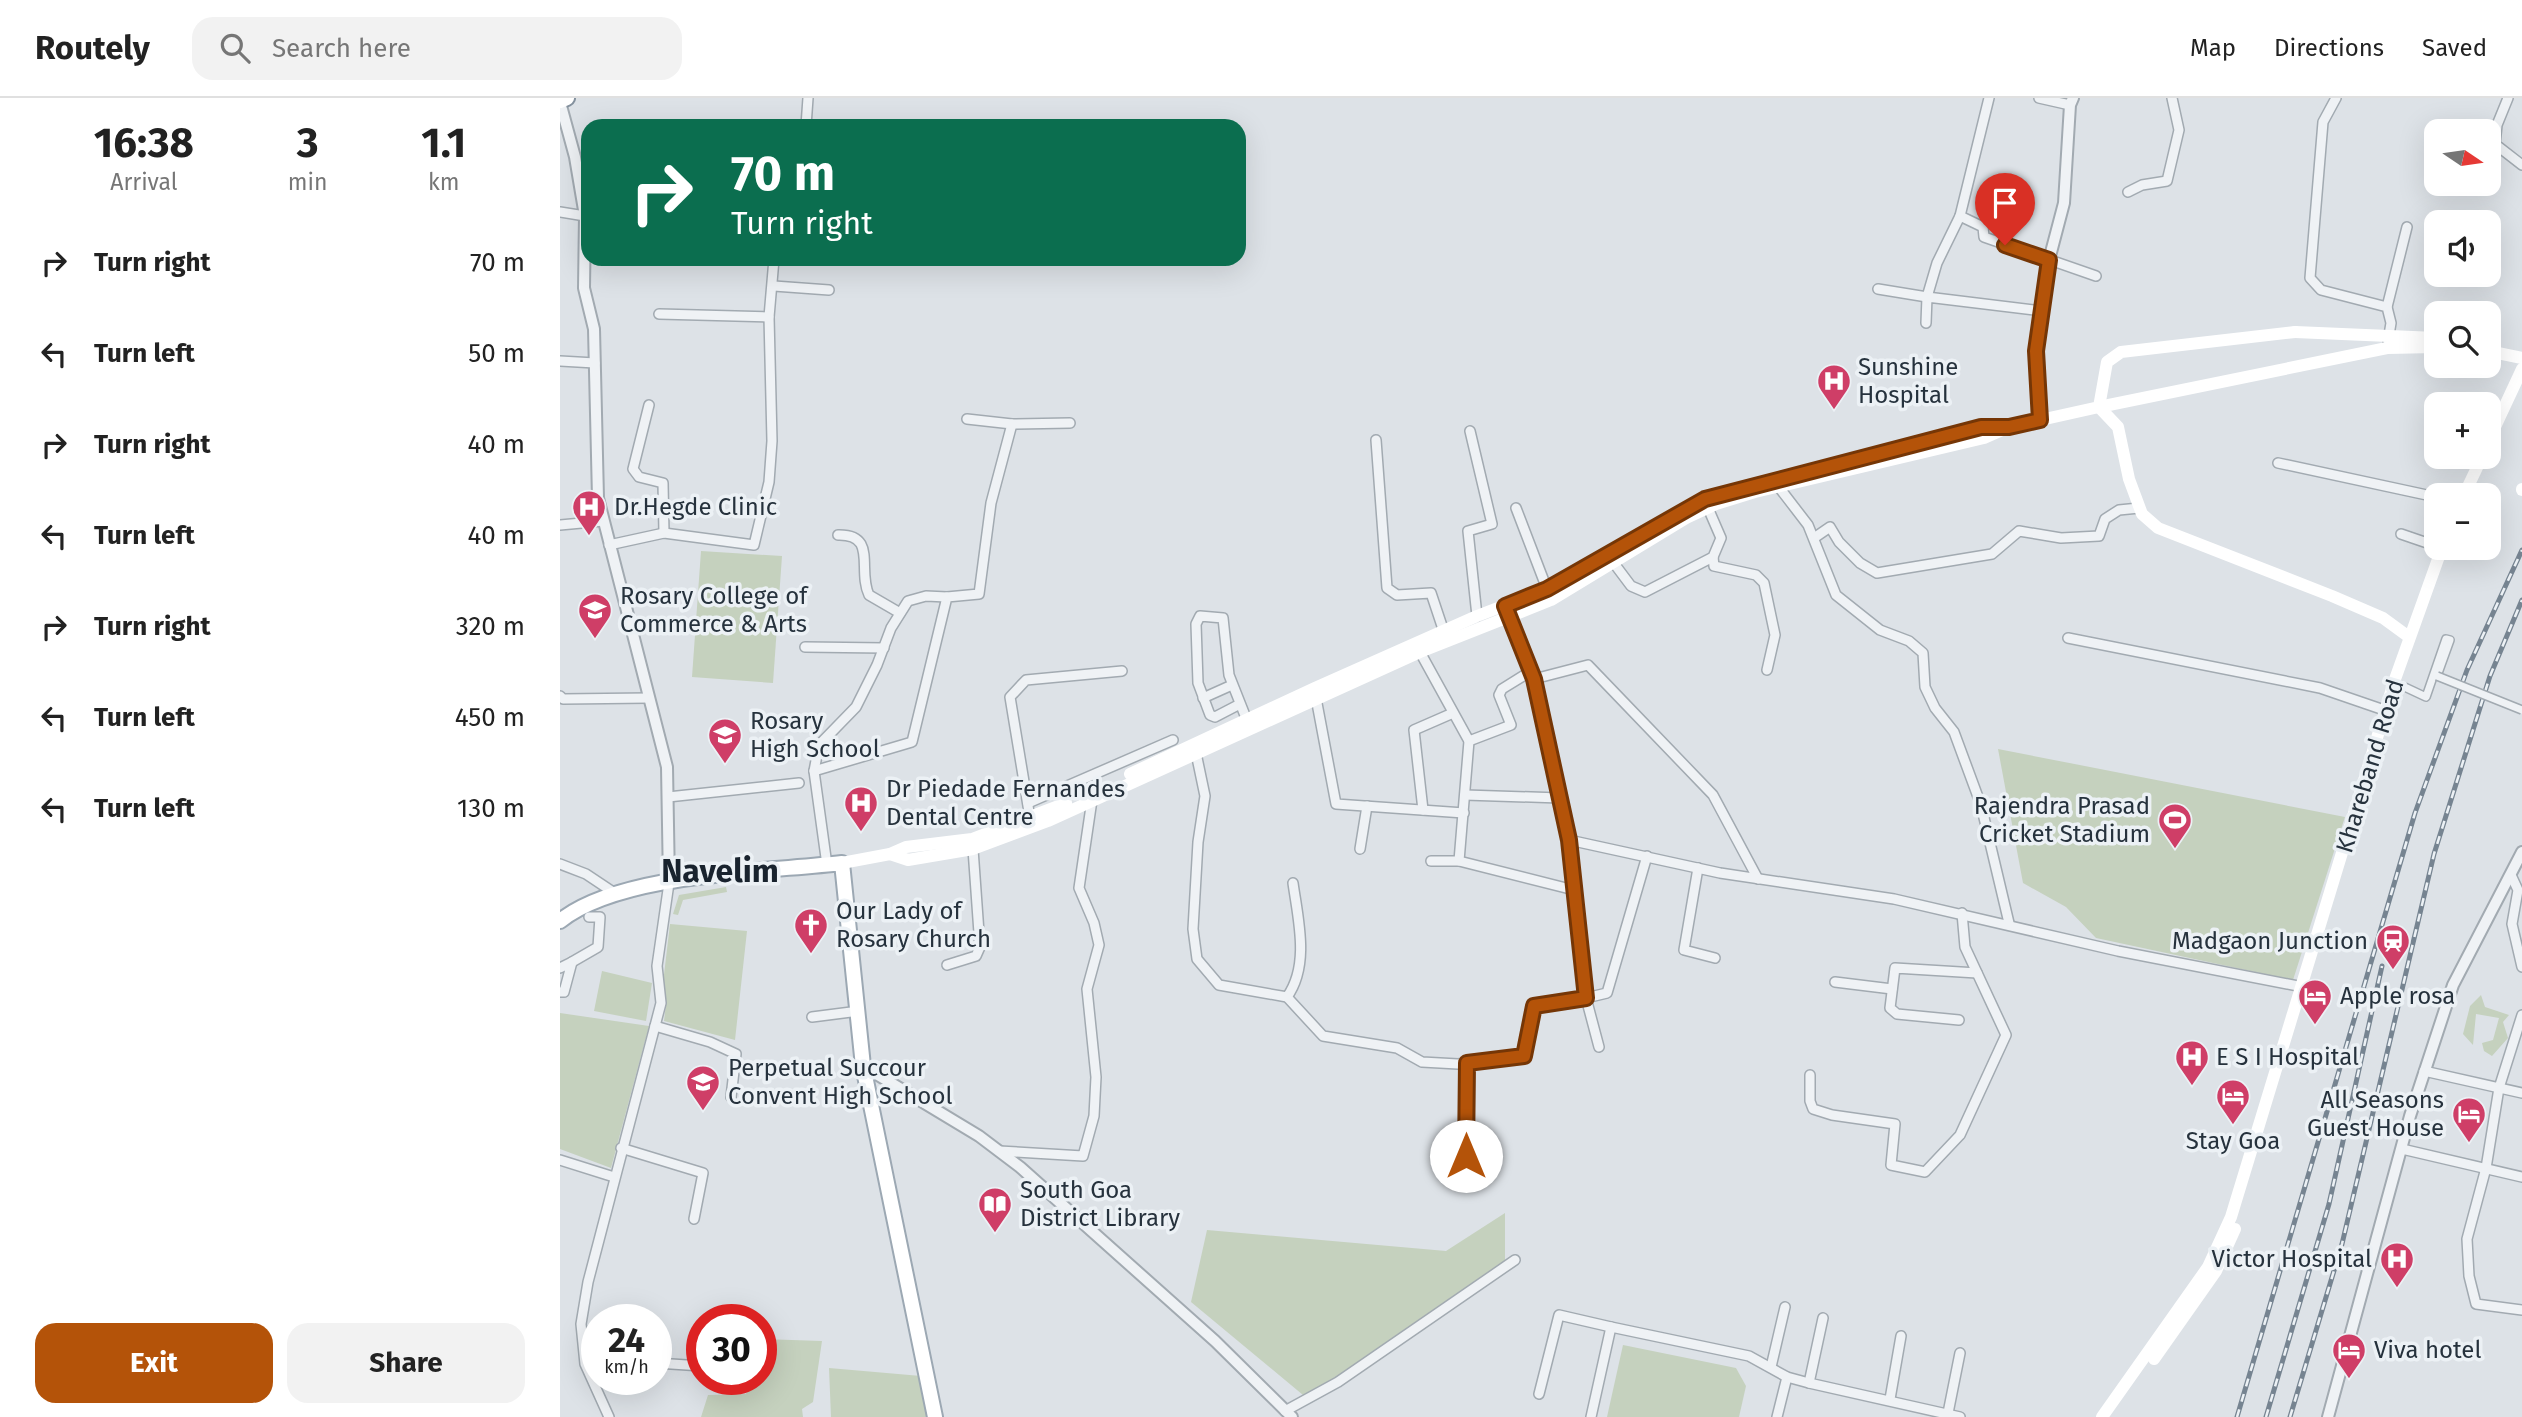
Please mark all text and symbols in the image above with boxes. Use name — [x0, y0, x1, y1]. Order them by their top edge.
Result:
search box — [192, 17, 682, 80]
text: Routely — [35, 28, 150, 68]
icon: search — [216, 29, 254, 67]
text: Search here — [272, 33, 411, 64]
text: Map — [2190, 34, 2236, 62]
text: Directions — [2274, 34, 2384, 62]
text: Saved — [2422, 34, 2487, 62]
text: 16:38 — [94, 118, 194, 168]
text: 3 — [297, 118, 319, 168]
text: 1.1 — [421, 118, 466, 168]
north arrow — [2424, 119, 2501, 196]
map controls — [2424, 119, 2501, 560]
text: 70 m — [731, 144, 835, 203]
icon: right — [616, 147, 707, 238]
text: Arrival — [110, 168, 178, 196]
text: min — [288, 168, 327, 196]
text: km — [428, 168, 459, 196]
pin — [1975, 173, 2035, 245]
icon: arrive — [1986, 184, 2024, 222]
text: Turn right — [731, 204, 873, 242]
button: sound — [2424, 210, 2501, 287]
icon: right — [35, 244, 73, 282]
text: Turn right — [94, 247, 211, 278]
text: 70 m — [470, 247, 525, 278]
button: search — [2424, 301, 2501, 378]
icon: left — [35, 335, 73, 373]
text: Turn left — [94, 338, 195, 369]
text: 50 m — [468, 338, 525, 369]
place label: Sunshine Hospital — [1858, 353, 1958, 409]
hospital icon: Sunshine Hospital — [1815, 362, 1853, 411]
button: + — [2424, 392, 2501, 469]
icon: right — [35, 426, 73, 464]
text: Turn right — [94, 429, 211, 460]
text: 40 m — [467, 429, 525, 460]
button: − — [2424, 483, 2501, 560]
hospital icon: Dr.Hegde Clinic — [570, 488, 608, 537]
place label: Dr.Hegde Clinic — [614, 493, 777, 521]
icon: left — [35, 517, 73, 555]
text: Turn left — [94, 520, 195, 551]
text: 40 m — [467, 520, 525, 551]
place label: Rosary College of Commerce & Arts — [620, 582, 809, 638]
school or university icon: Rosary College of Commerce & Arts — [576, 591, 614, 640]
icon: right — [35, 608, 73, 646]
text: Turn right — [94, 611, 211, 642]
text: 320 m — [456, 611, 525, 642]
street label: Khareband Road — [2330, 676, 2410, 856]
icon: left — [35, 699, 73, 737]
text: Turn left — [94, 702, 195, 733]
text: 450 m — [455, 702, 525, 733]
place label: Rosary High School — [750, 707, 880, 763]
school or university icon: Rosary High School — [706, 716, 744, 765]
place label: Dr Piedade Fernandes Dental Centre — [886, 775, 1125, 831]
hospital icon: Dr Piedade Fernandes Dental Centre — [842, 784, 880, 833]
icon: left — [35, 790, 73, 828]
place label: Rajendra Prasad Cricket Stadium — [1974, 792, 2150, 848]
text: Turn left — [94, 793, 195, 824]
text: 130 m — [457, 793, 525, 824]
sports icon: Rajendra Prasad Cricket Stadium — [2156, 801, 2194, 850]
district label: Navelim — [661, 852, 779, 890]
place label: Our Lady of Rosary Church — [836, 897, 991, 953]
church icon: Our Lady of Rosary Church — [792, 906, 830, 955]
station icon: Madgaon Junction — [2374, 922, 2412, 971]
place label: Madgaon Junction — [2172, 927, 2368, 955]
hotel icon: Apple rosa — [2296, 977, 2334, 1026]
place label: Apple rosa — [2340, 982, 2455, 1010]
hospital icon: E S I Hospital — [2173, 1038, 2211, 1087]
place label: E S I Hospital — [2216, 1043, 2359, 1071]
place label: Perpetual Succour Convent High School — [728, 1054, 952, 1110]
school or university icon: Perpetual Succour Convent High School — [684, 1063, 722, 1112]
hotel icon: Stay Goa — [2214, 1077, 2252, 1126]
place label: All Seasons Guest House — [2307, 1086, 2444, 1142]
hotel icon: All Seasons Guest House — [2450, 1095, 2488, 1144]
position arrow — [1429, 1119, 1503, 1193]
place label: Stay Goa — [2186, 1127, 2280, 1155]
place label: South Goa District Library — [1020, 1176, 1180, 1232]
library icon: South Goa District Library — [976, 1185, 1014, 1234]
hospital icon: Victor Hospital — [2378, 1240, 2416, 1289]
place label: Victor Hospital — [2212, 1245, 2372, 1273]
speed limit sign: 30 — [686, 1304, 777, 1395]
text: 24 — [608, 1319, 645, 1361]
button: Exit — [35, 1323, 273, 1403]
button: Share — [287, 1323, 525, 1403]
hotel icon: Viva hotel — [2330, 1331, 2368, 1380]
place label: Viva hotel — [2374, 1336, 2481, 1364]
text: km/h — [604, 1356, 649, 1378]

